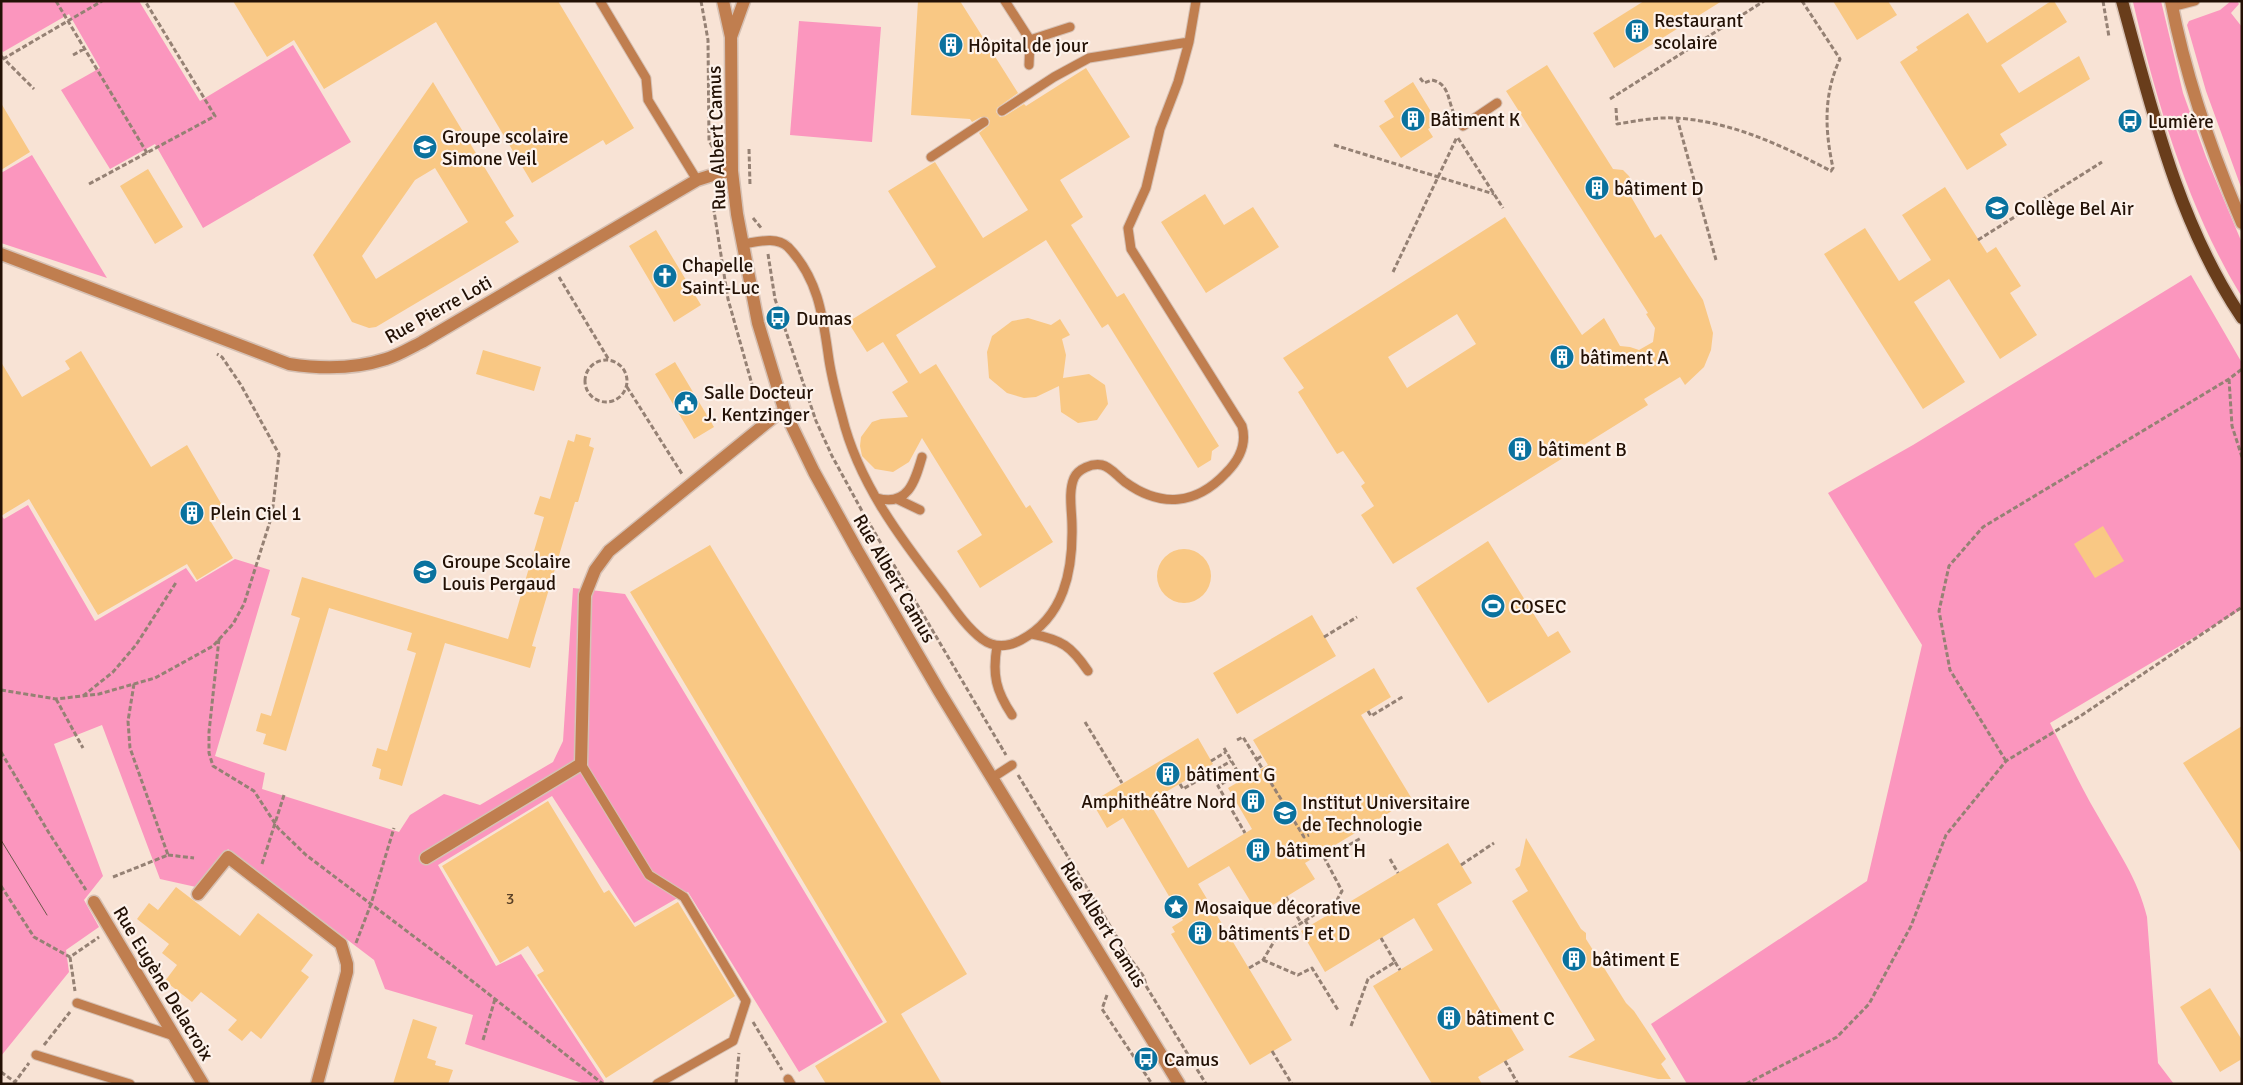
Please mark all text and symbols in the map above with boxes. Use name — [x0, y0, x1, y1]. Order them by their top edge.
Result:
place label: Restaurant scolaire — [1654, 9, 1744, 55]
building icon: Restaurant scolaire — [1624, 18, 1650, 44]
building icon: Hôpital de jour — [938, 32, 964, 58]
place label: Hôpital de jour — [968, 34, 1088, 58]
street label: Rue Albert Camus — [702, 65, 732, 211]
building icon: Bâtiment K — [1400, 106, 1426, 132]
place label: Bâtiment K — [1430, 108, 1521, 132]
bus stop icon: Lumière — [2117, 108, 2143, 134]
place label: Lumière — [2148, 110, 2214, 134]
place label: Groupe scolaire Simone Veil — [442, 125, 569, 171]
school or university icon: Groupe scolaire Simone Veil — [412, 134, 438, 160]
building icon: bâtiment D — [1584, 175, 1610, 201]
place label: bâtiment D — [1614, 177, 1704, 201]
school or university icon: Collège Bel Air — [1984, 195, 2010, 221]
place label: Collège Bel Air — [2014, 197, 2134, 221]
place label: Chapelle Saint-Luc — [682, 254, 760, 300]
church icon: Chapelle Saint-Luc — [652, 263, 678, 289]
street label: Rue Pierre Loti — [381, 271, 496, 349]
bus stop icon: Dumas — [765, 305, 791, 331]
place label: Dumas — [796, 307, 852, 331]
building icon: bâtiment A — [1549, 344, 1575, 370]
place label: bâtiment A — [1580, 346, 1669, 370]
place label: Salle Docteur J. Kentzinger — [704, 381, 813, 427]
public building icon: Salle Docteur J. Kentzinger — [673, 390, 699, 416]
building icon: bâtiment B — [1507, 436, 1533, 462]
place label: bâtiment B — [1538, 438, 1627, 462]
building icon: Plein Ciel 1 — [179, 500, 205, 526]
place label: Plein Ciel 1 — [210, 502, 302, 526]
street label: Rue Albert Camus — [848, 510, 941, 647]
place label: Groupe Scolaire Louis Pergaud — [442, 550, 571, 596]
school or university icon: Groupe Scolaire Louis Pergaud — [412, 559, 438, 585]
sports icon: COSEC — [1480, 593, 1506, 619]
place label: COSEC — [1510, 595, 1566, 619]
building icon: bâtiment G — [1155, 761, 1181, 787]
place label: bâtiment G — [1186, 763, 1275, 787]
building icon: Amphithéâtre Nord — [1240, 788, 1266, 814]
place label: Amphithéâtre Nord — [1081, 790, 1236, 814]
place label: Institut Universitaire de Technologie — [1302, 791, 1470, 837]
school or university icon: Institut Universitaire de Technologie — [1272, 800, 1298, 826]
building icon: bâtiment H — [1245, 837, 1271, 863]
place label: bâtiment H — [1276, 839, 1366, 863]
street label: Rue Albert Camus — [1055, 857, 1152, 992]
house number: 3 — [506, 889, 514, 909]
place icon: Mosaique décorative — [1163, 894, 1189, 920]
place label: Mosaique décorative — [1194, 896, 1361, 920]
street label: Rue Eugène Delacroix — [108, 902, 219, 1065]
building icon: bâtiments F et D — [1187, 920, 1213, 946]
place label: bâtiments F et D — [1218, 922, 1350, 946]
building icon: bâtiment E — [1561, 946, 1587, 972]
place label: bâtiment E — [1592, 948, 1680, 972]
building icon: bâtiment C — [1436, 1005, 1462, 1031]
place label: bâtiment C — [1466, 1007, 1555, 1031]
bus stop icon: Camus — [1133, 1046, 1159, 1072]
place label: Camus — [1164, 1048, 1219, 1072]

